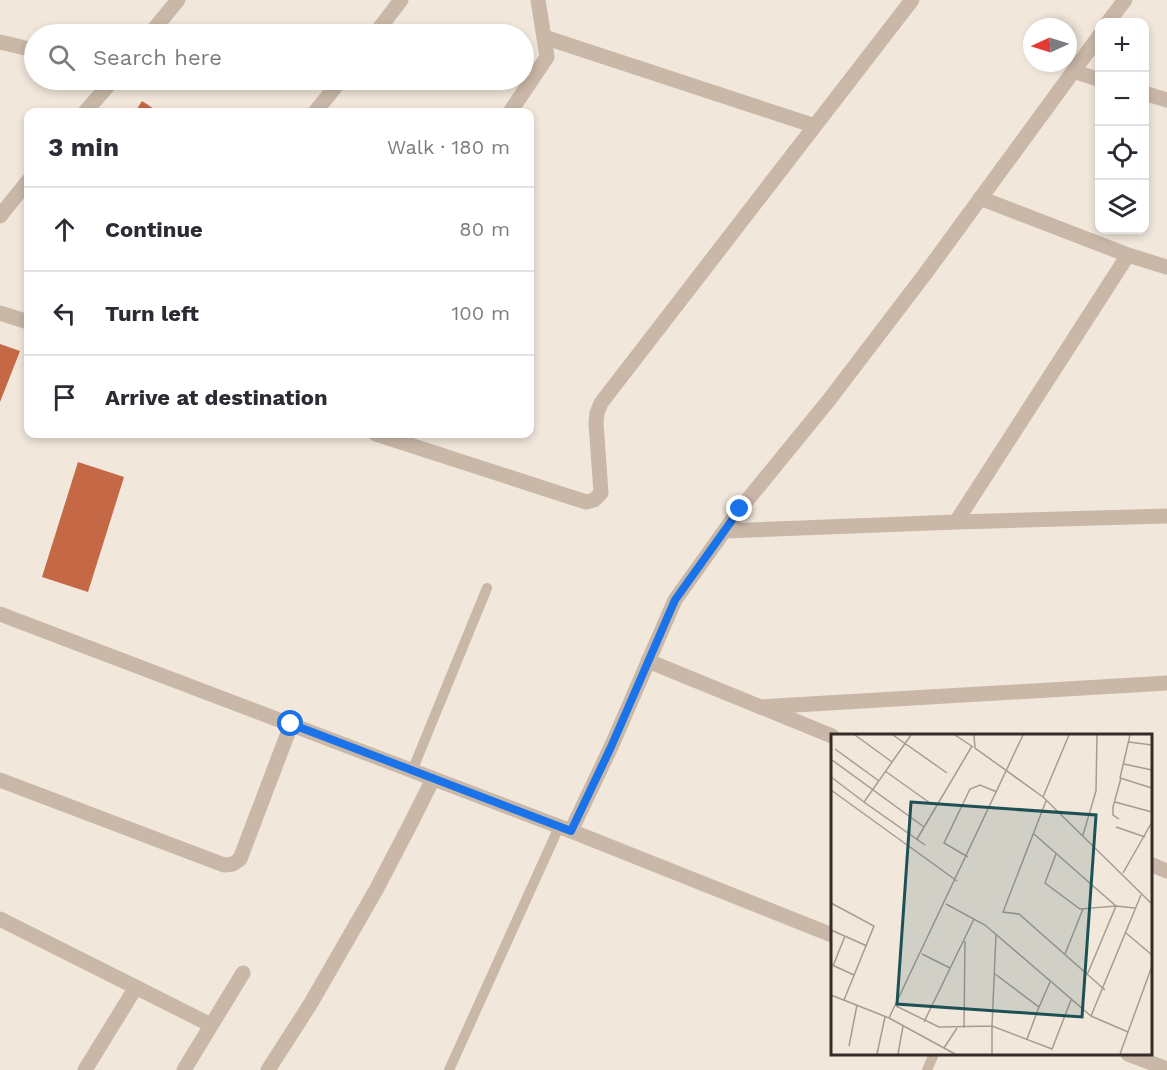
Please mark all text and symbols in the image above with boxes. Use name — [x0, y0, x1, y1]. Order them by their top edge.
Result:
north arrow — [1023, 18, 1077, 72]
map controls — [1095, 18, 1149, 234]
button: + — [1095, 18, 1149, 72]
search box — [24, 24, 534, 90]
icon: search — [45, 41, 78, 74]
text: Search here — [93, 45, 222, 70]
button: − — [1095, 72, 1149, 126]
button: locate — [1095, 126, 1149, 180]
text: 3 min — [48, 132, 119, 162]
text: Walk · 180 m — [387, 135, 510, 159]
button: layers — [1095, 180, 1149, 234]
icon: ahead — [48, 213, 81, 246]
text: Continue — [105, 217, 203, 242]
text: 80 m — [459, 217, 510, 241]
icon: left — [48, 297, 81, 330]
text: Turn left — [105, 301, 199, 326]
text: 100 m — [451, 301, 510, 325]
icon: arrive — [48, 381, 81, 414]
text: Arrive at destination — [105, 385, 328, 410]
route end — [726, 495, 752, 521]
route start — [277, 710, 303, 736]
inset map — [831, 734, 1152, 1055]

